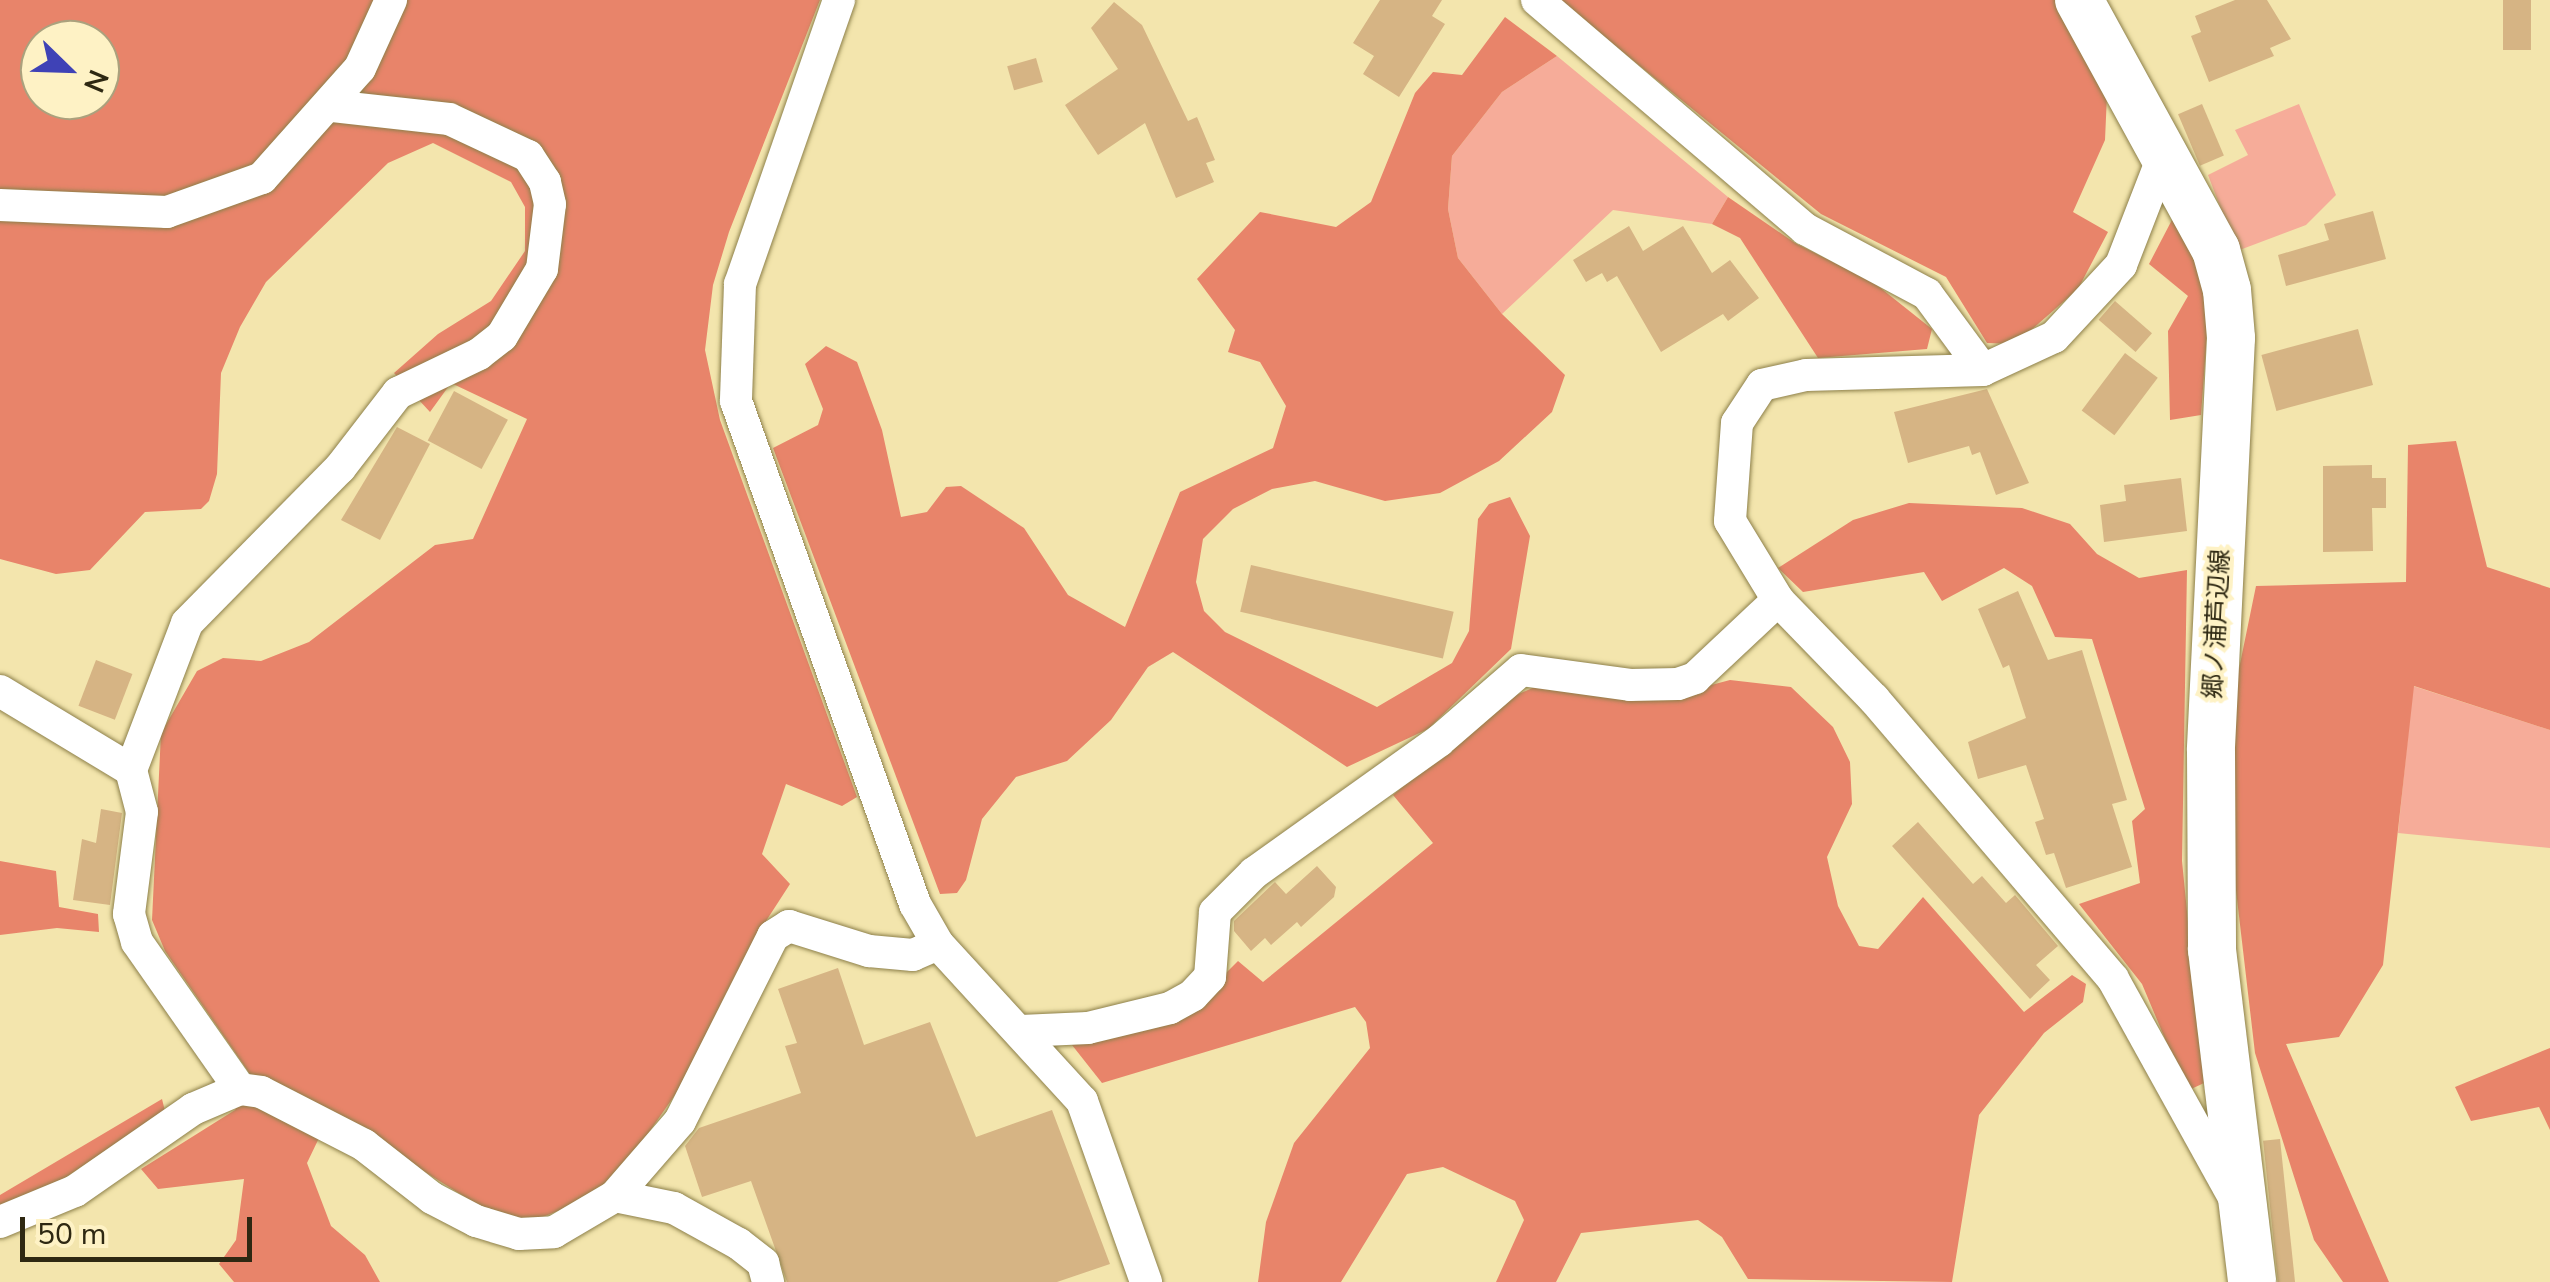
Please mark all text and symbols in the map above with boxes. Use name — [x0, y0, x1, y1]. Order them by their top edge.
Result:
north arrow — [20, 20, 120, 120]
text: N — [74, 64, 117, 98]
street label: 郷ノ浦芦辺線 — [2198, 548, 2236, 700]
scale bar — [25, 1197, 258, 1259]
text: 50 m — [37, 1214, 106, 1255]

